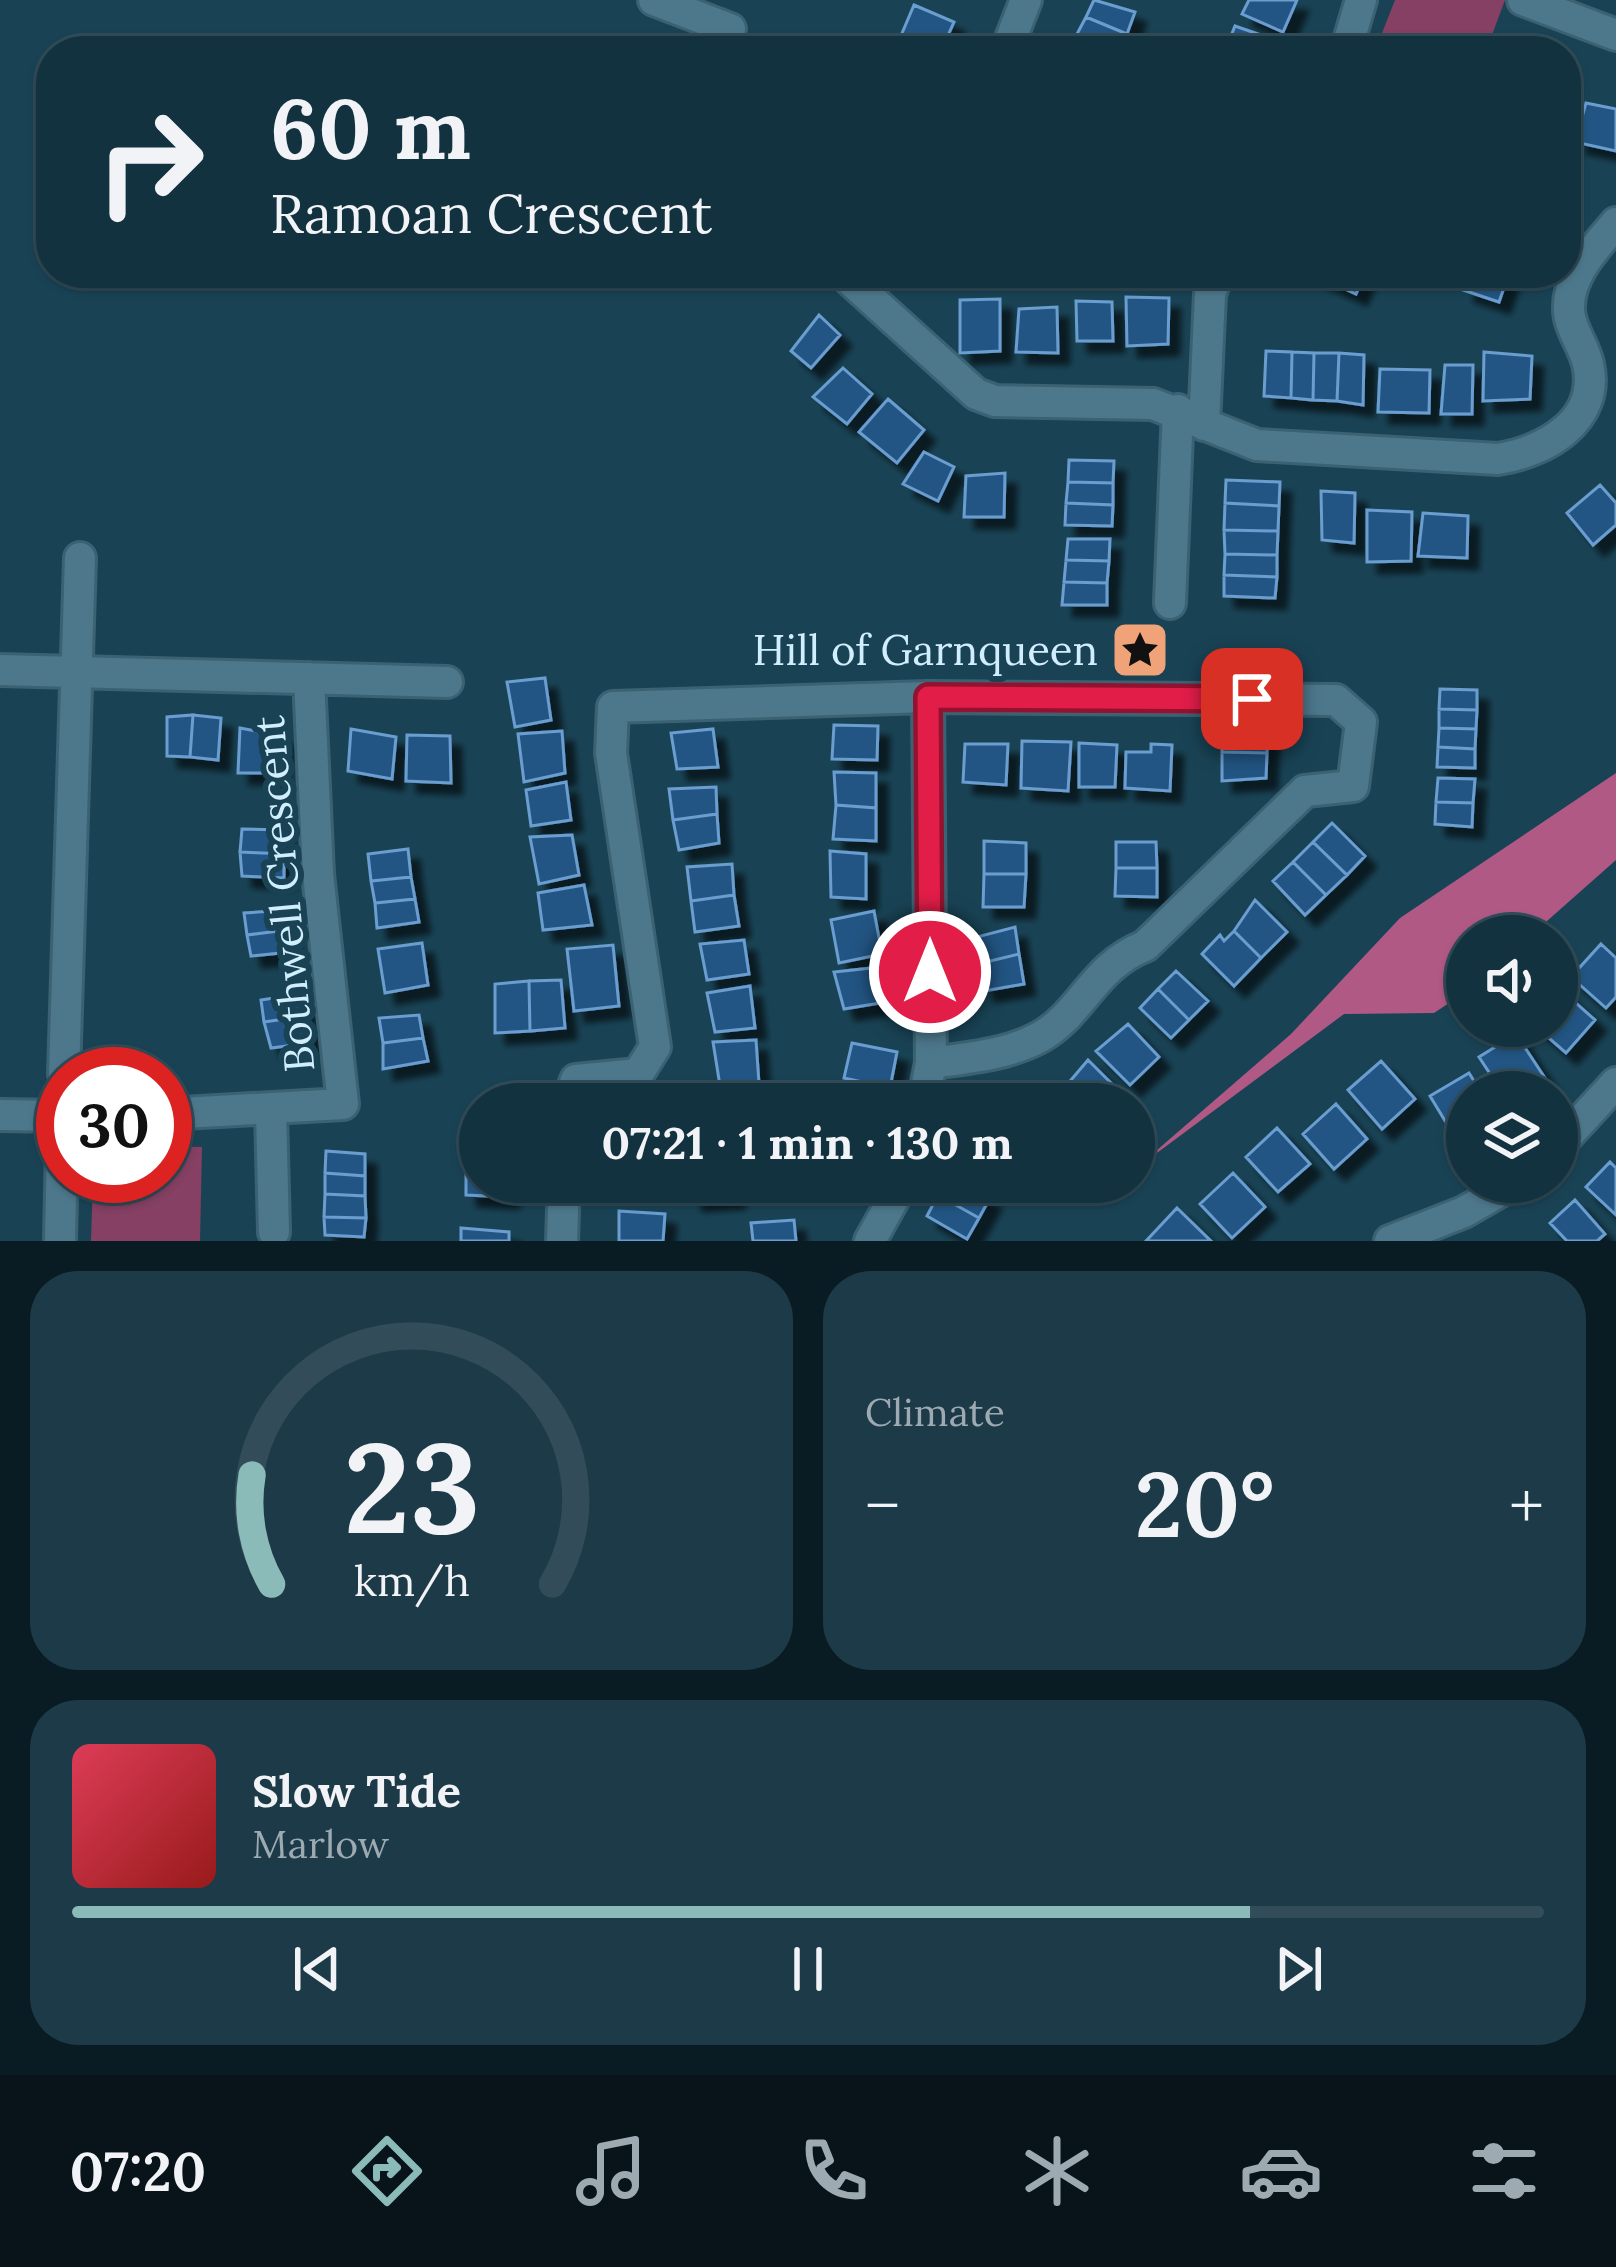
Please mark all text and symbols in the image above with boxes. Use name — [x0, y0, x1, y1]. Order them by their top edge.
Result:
text: 60 m — [270, 74, 471, 182]
icon: right — [72, 84, 228, 240]
text: Ramoan Crescent — [270, 179, 712, 248]
place icon: Hill of Garnqueen — [1109, 619, 1171, 681]
place label: Hill of Garnqueen — [753, 623, 1098, 677]
pin — [1201, 648, 1303, 750]
icon: arrive — [1219, 666, 1285, 732]
street label: Bothwell Crescent — [241, 713, 326, 1074]
position arrow — [867, 909, 993, 1035]
map controls — [1446, 915, 1578, 1203]
button: sound — [1446, 915, 1578, 1047]
speed limit sign: 30 — [36, 1047, 192, 1203]
button: layers — [1446, 1071, 1578, 1203]
text: 07:21 · 1 min · 130 m — [601, 1114, 1013, 1171]
text: Climate — [865, 1387, 1005, 1437]
text: 23 — [343, 1407, 480, 1567]
text: 20° — [1135, 1446, 1274, 1562]
text: − — [865, 1463, 900, 1547]
text: + — [1509, 1463, 1544, 1547]
text: km/h — [354, 1552, 469, 1607]
text: Slow Tide — [252, 1762, 461, 1819]
text: Marlow — [252, 1819, 389, 1869]
icon: previous — [284, 1936, 350, 2002]
icon: pause — [775, 1936, 841, 2002]
icon: next — [1266, 1936, 1332, 2002]
icon: directions — [345, 2129, 429, 2213]
icon: music — [569, 2129, 653, 2213]
icon: phone — [792, 2129, 876, 2213]
icon: climate — [1015, 2129, 1099, 2213]
icon: car — [1239, 2129, 1323, 2213]
icon: filters — [1462, 2129, 1546, 2213]
text: 07:20 — [70, 2137, 206, 2206]

